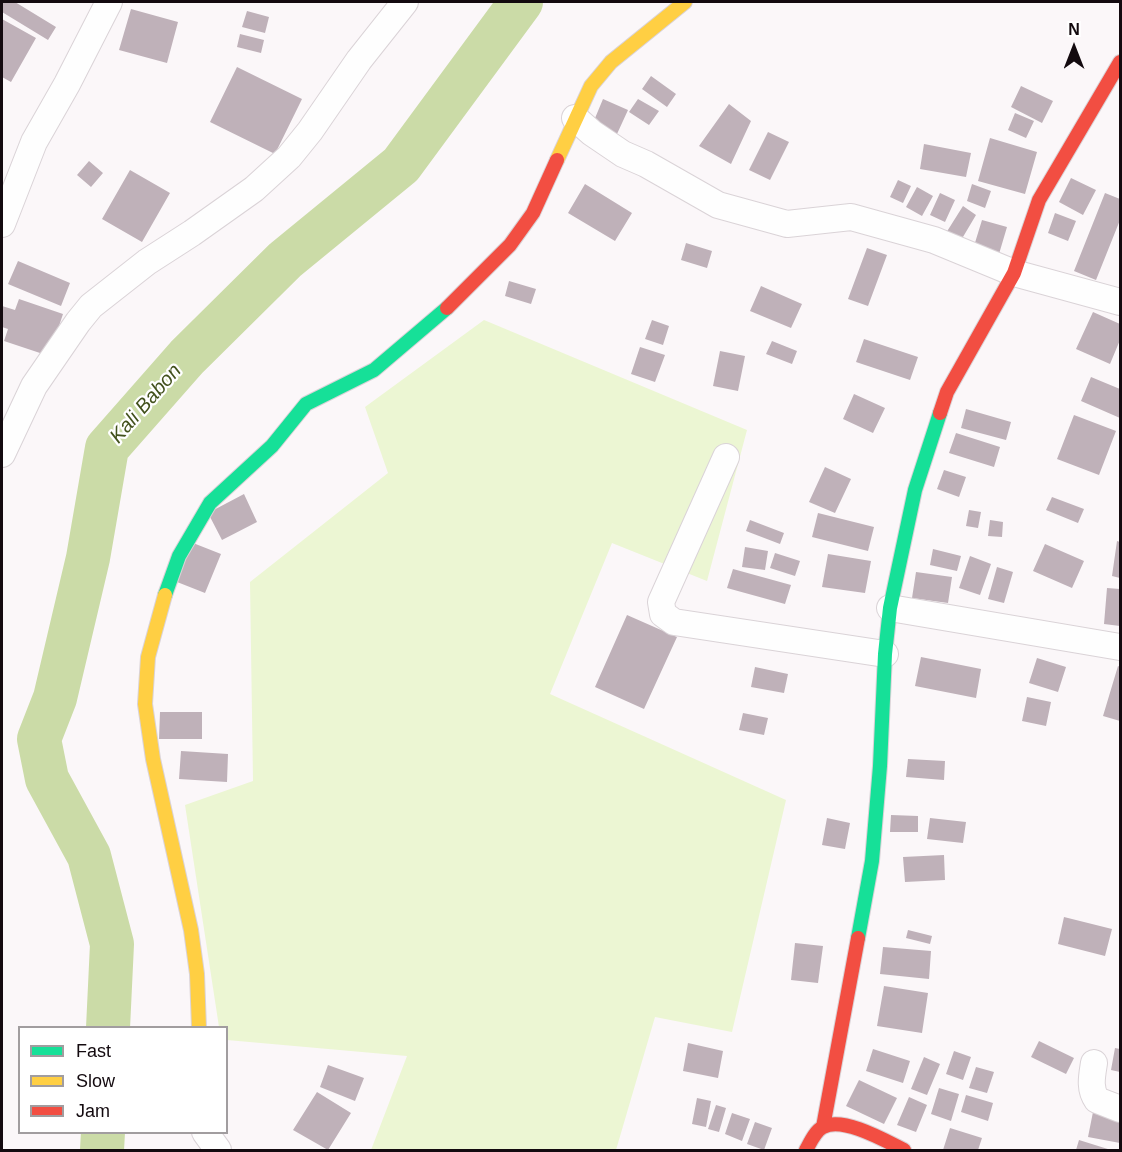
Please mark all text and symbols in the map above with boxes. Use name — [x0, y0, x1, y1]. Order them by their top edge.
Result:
north arrow — [1044, 18, 1104, 78]
text: N — [1068, 21, 1080, 38]
water label: Kali Babon — [105, 360, 187, 448]
legend — [18, 1026, 228, 1134]
text: Fast — [76, 1041, 111, 1061]
text: Slow — [76, 1071, 115, 1091]
text: Jam — [76, 1101, 110, 1121]

